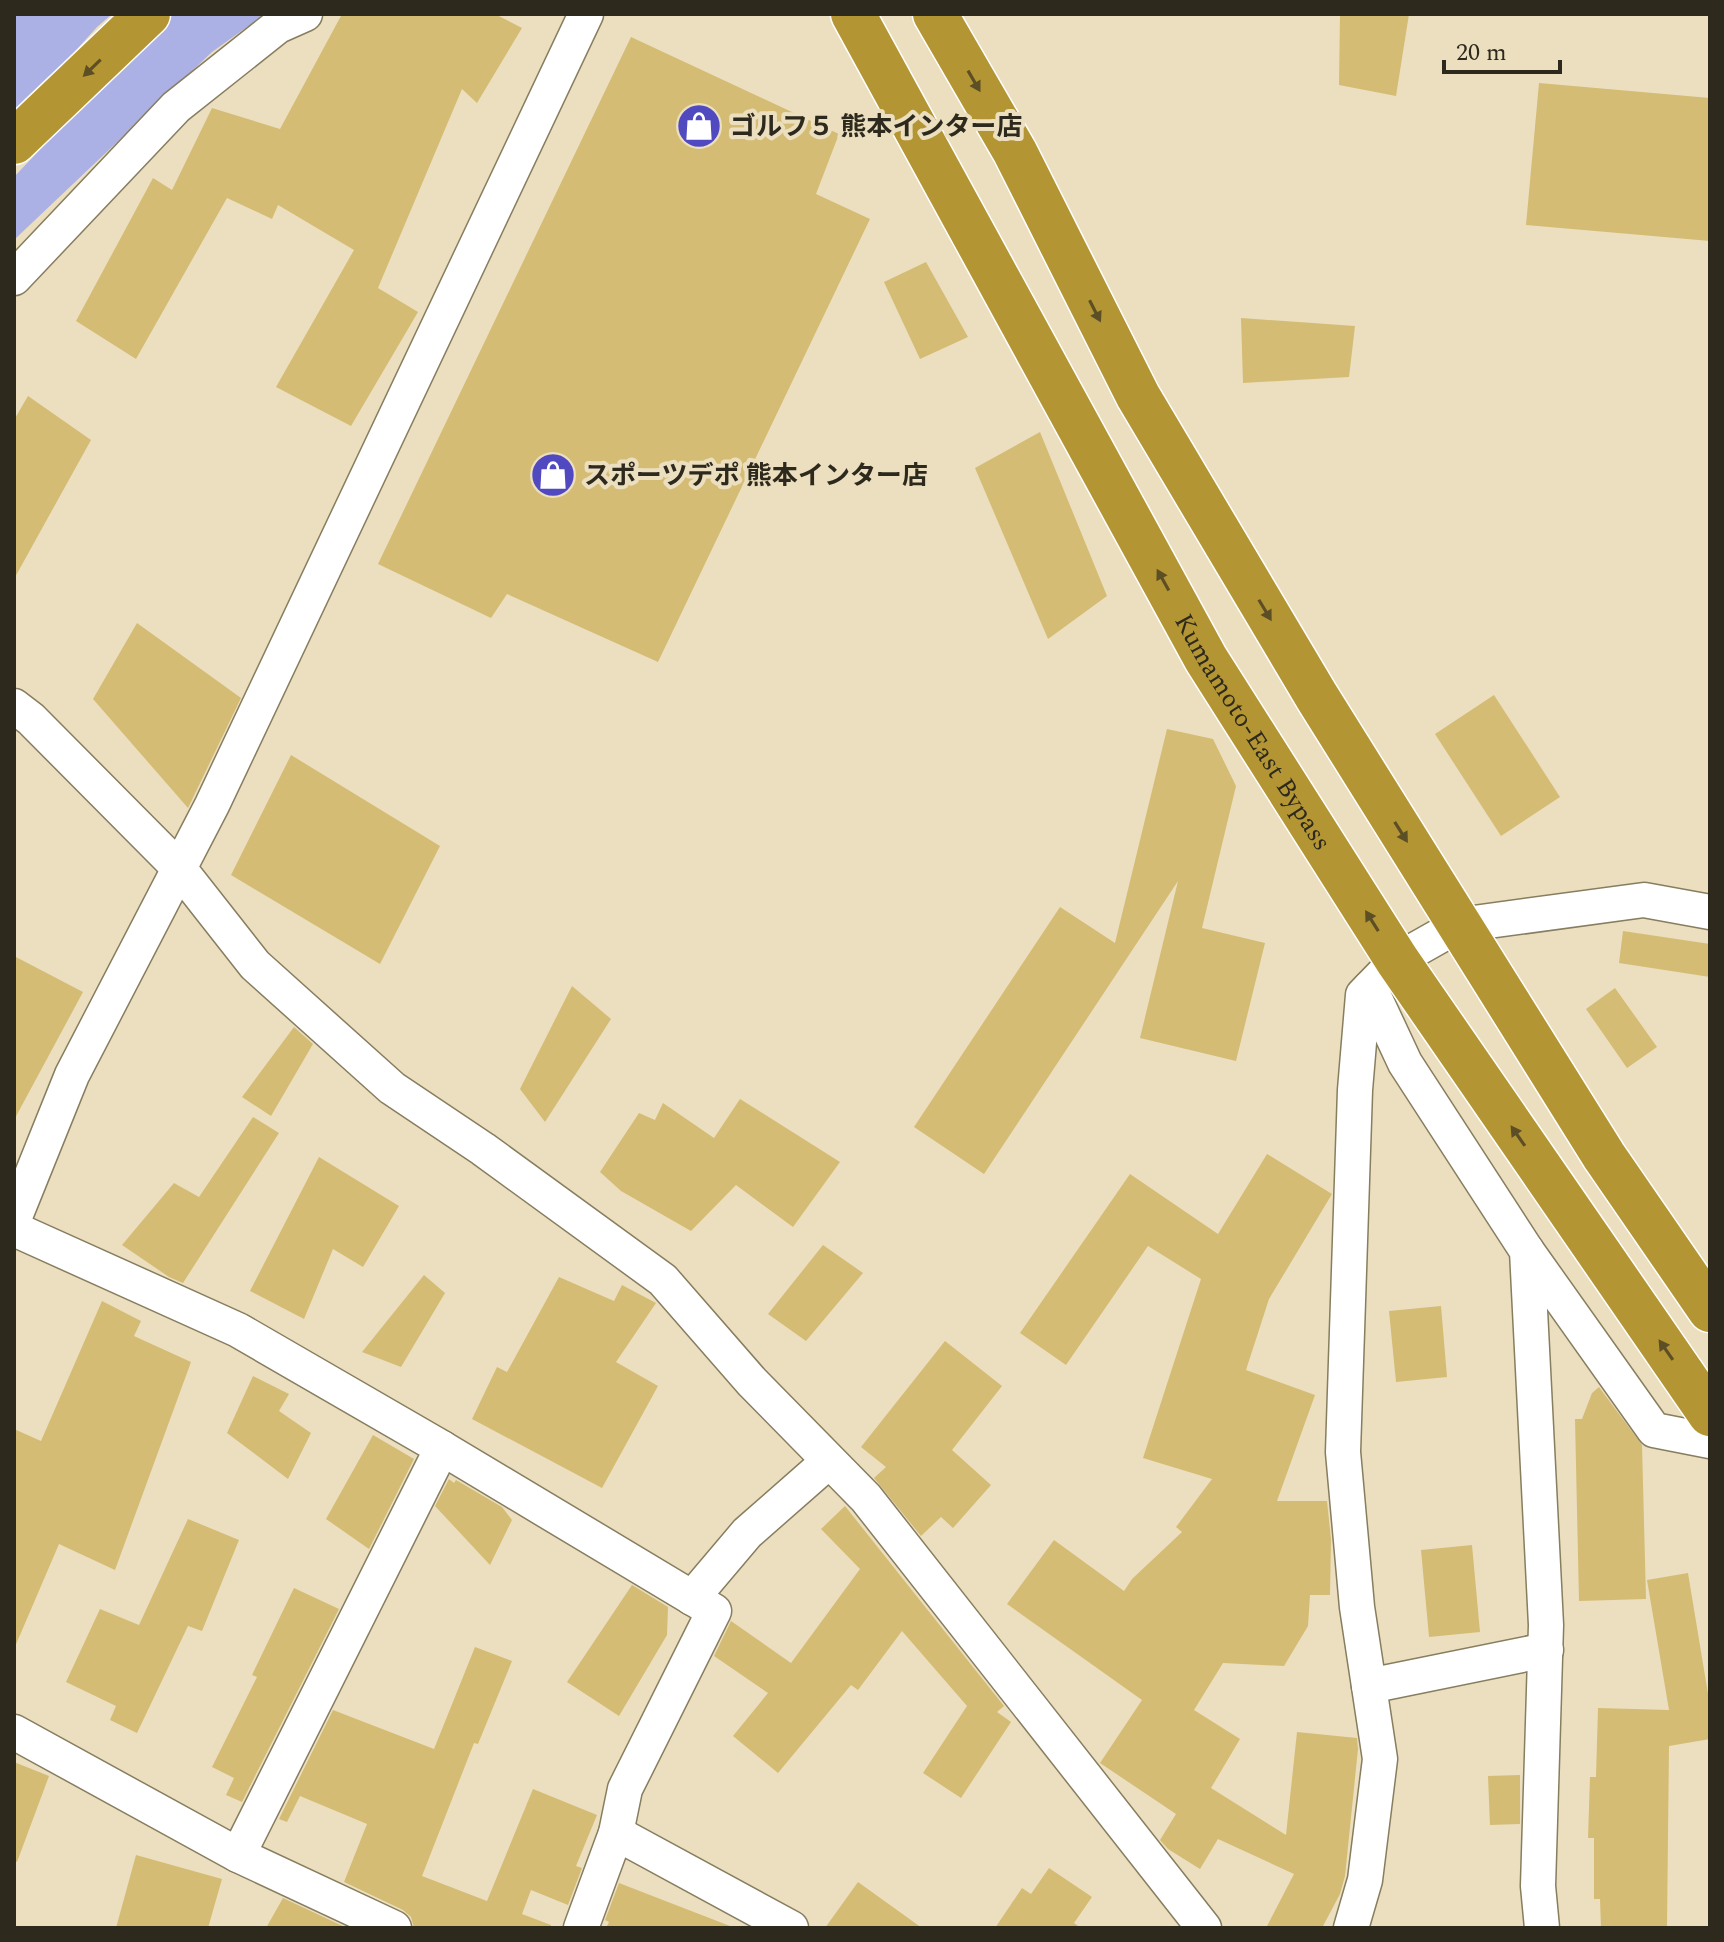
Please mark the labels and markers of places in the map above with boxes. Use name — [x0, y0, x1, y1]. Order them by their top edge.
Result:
shop icon: ゴルフ５ 熊本インター店 — [675, 102, 723, 150]
place label: ゴルフ５ 熊本インター店 — [730, 107, 1023, 147]
shop icon: スポーツデポ 熊本インター店 — [529, 451, 577, 499]
place label: スポーツデポ 熊本インター店 — [584, 456, 928, 496]

